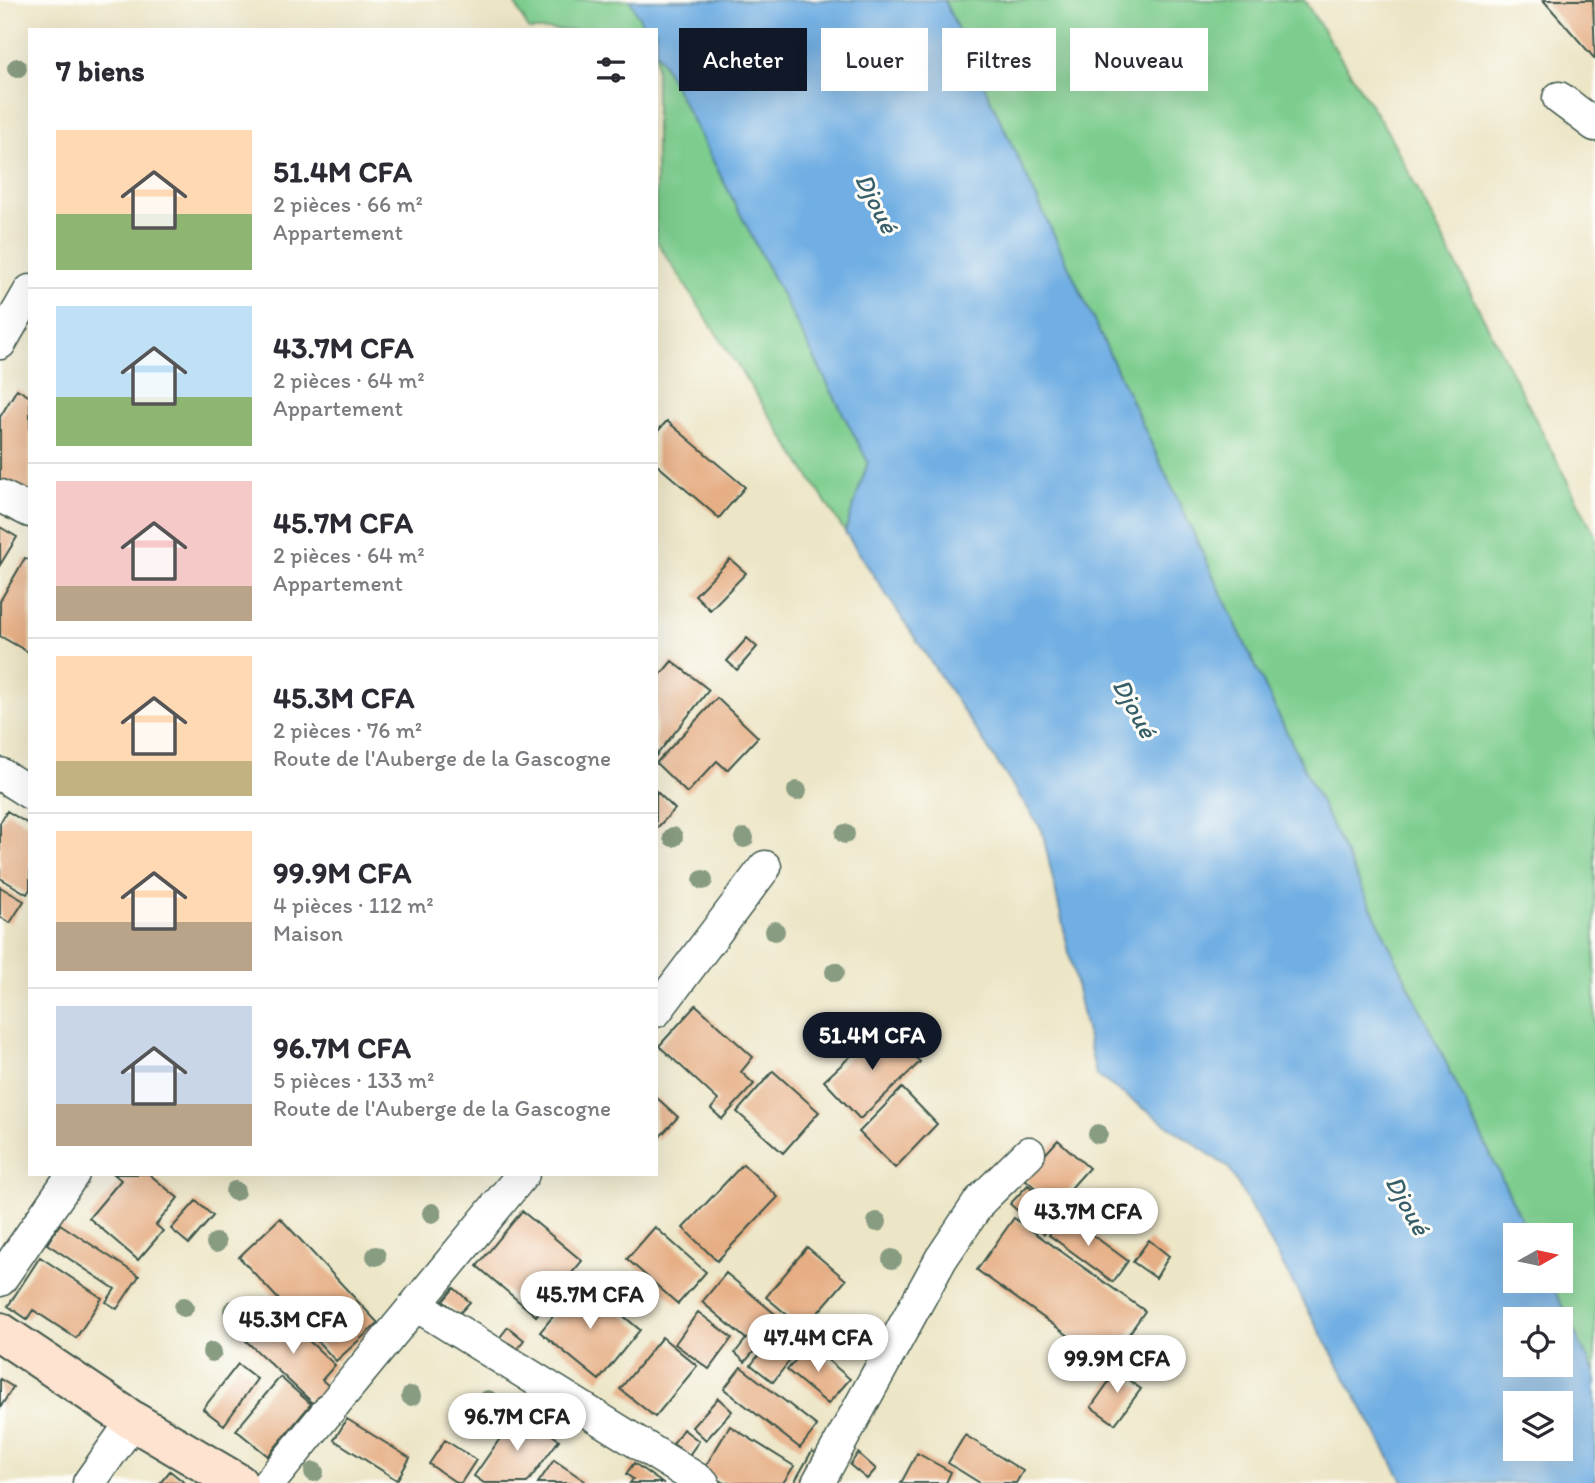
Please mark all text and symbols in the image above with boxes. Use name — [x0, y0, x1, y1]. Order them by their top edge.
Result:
chip: Acheter — [679, 28, 807, 91]
chip: Louer — [821, 28, 928, 91]
chip: Filtres — [942, 28, 1056, 91]
chip: Nouveau — [1070, 28, 1208, 91]
icon: filters — [592, 51, 630, 89]
text: 7 biens — [56, 52, 145, 89]
text: 51.4M CFA — [273, 153, 412, 190]
icon: home — [112, 158, 196, 242]
water label: Djoué — [848, 167, 906, 240]
text: 2 pièces · 66 m² — [273, 190, 423, 218]
text: Appartement — [273, 218, 403, 246]
text: 43.7M CFA — [273, 329, 414, 366]
icon: home — [112, 334, 196, 418]
text: 2 pièces · 64 m² — [273, 366, 425, 394]
text: Appartement — [273, 394, 403, 422]
text: 45.7M CFA — [273, 504, 413, 541]
icon: home — [112, 509, 196, 593]
text: 2 pièces · 64 m² — [273, 541, 425, 569]
text: Appartement — [273, 569, 403, 597]
water label: Djoué — [1106, 672, 1165, 745]
text: 45.3M CFA — [273, 679, 415, 716]
icon: home — [112, 684, 196, 768]
text: 2 pièces · 76 m² — [273, 716, 422, 744]
text: Route de l'Auberge de la Gascogne — [273, 744, 611, 772]
text: 99.9M CFA — [273, 854, 412, 891]
icon: home — [112, 859, 196, 943]
text: 4 pièces · 112 m² — [273, 891, 434, 919]
text: Maison — [273, 919, 343, 947]
pin: 51.4M CFA — [792, 1012, 952, 1072]
text: 51.4M CFA — [819, 1021, 925, 1049]
text: 96.7M CFA — [273, 1029, 411, 1066]
icon: home — [112, 1034, 196, 1118]
text: 5 pièces · 133 m² — [273, 1066, 434, 1094]
text: Route de l'Auberge de la Gascogne — [273, 1094, 611, 1122]
water label: Djoué — [1379, 1169, 1438, 1242]
pin: 43.7M CFA — [1008, 1188, 1168, 1248]
text: 43.7M CFA — [1034, 1197, 1142, 1225]
north arrow — [1503, 1223, 1573, 1293]
map controls — [1503, 1223, 1573, 1461]
pin: 45.7M CFA — [510, 1272, 670, 1331]
text: 45.7M CFA — [536, 1280, 644, 1308]
pin: 45.3M CFA — [213, 1296, 373, 1356]
text: 45.3M CFA — [239, 1305, 347, 1333]
button: locate — [1503, 1307, 1573, 1377]
pin: 47.4M CFA — [738, 1314, 898, 1374]
text: 47.4M CFA — [763, 1323, 873, 1351]
pin: 99.9M CFA — [1037, 1336, 1197, 1395]
text: 99.9M CFA — [1064, 1344, 1170, 1372]
button: layers — [1503, 1391, 1573, 1461]
pin: 96.7M CFA — [437, 1394, 597, 1453]
text: 96.7M CFA — [464, 1402, 570, 1430]

